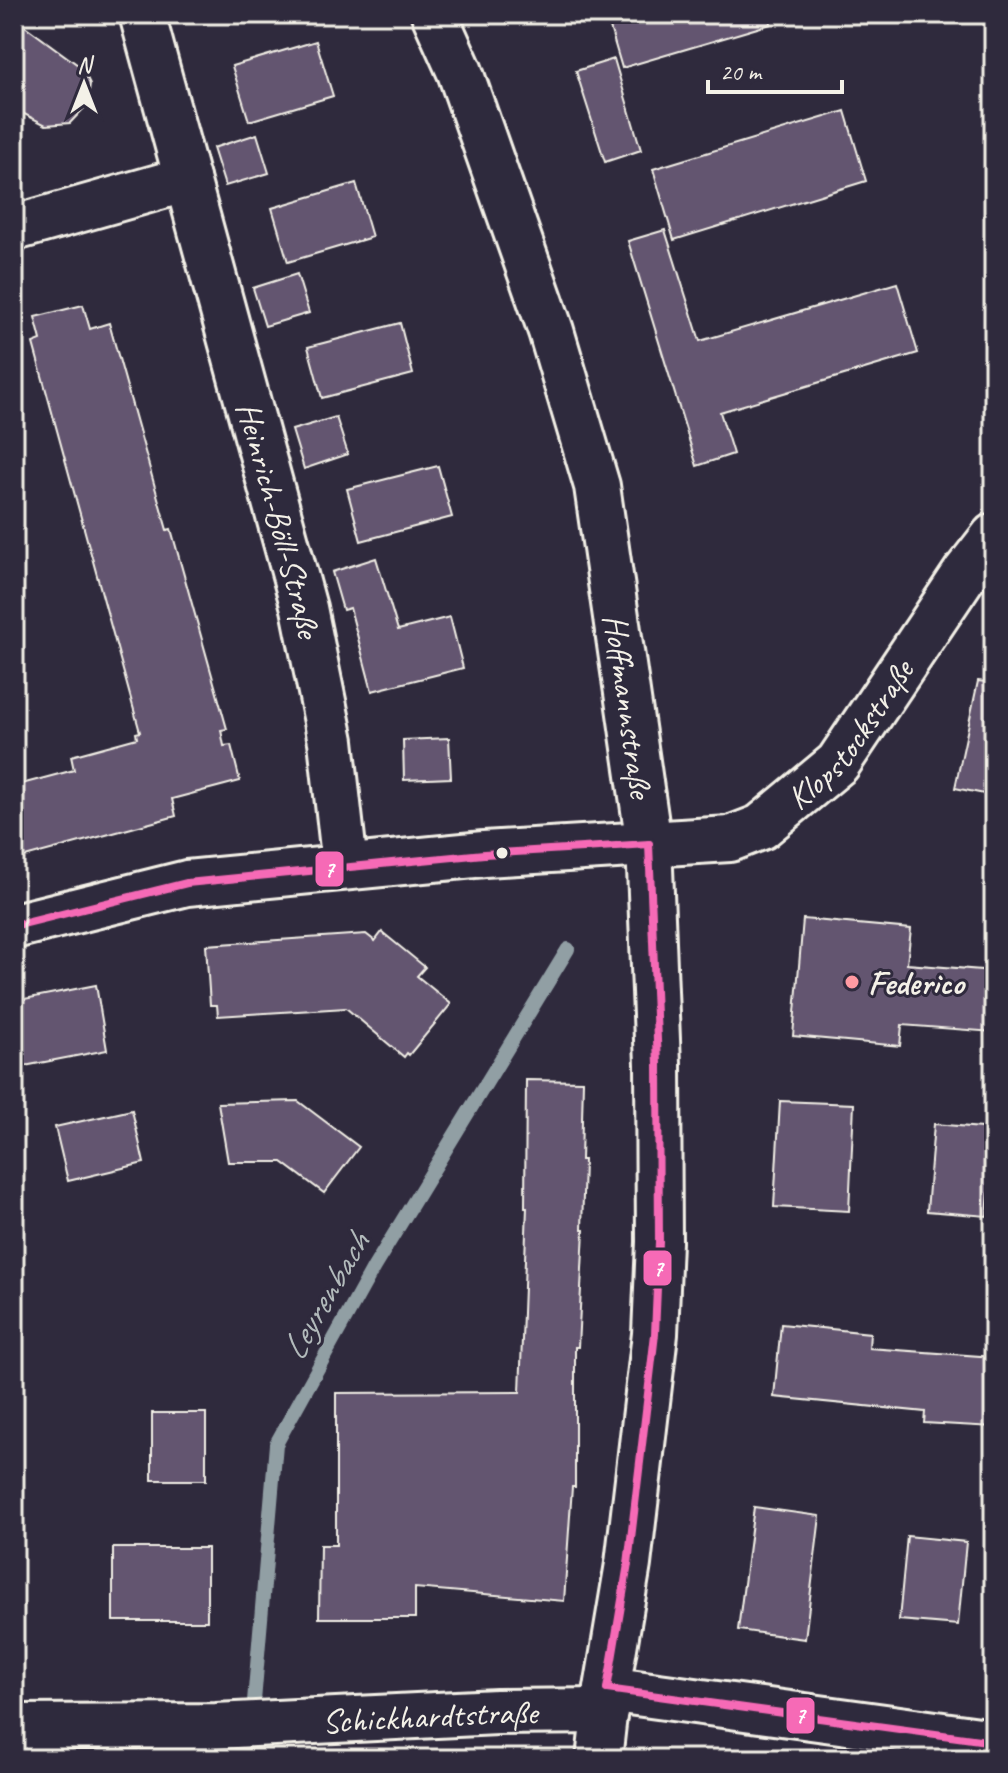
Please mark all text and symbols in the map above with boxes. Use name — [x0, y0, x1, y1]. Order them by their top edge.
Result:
north arrow — [44, 44, 124, 124]
scale bar — [708, 44, 842, 94]
text: N — [77, 51, 94, 79]
text: 20 m — [720, 57, 763, 87]
street label: Heinrich-Böll-Straße — [227, 397, 332, 644]
street label: Hoffmannstraße — [594, 611, 664, 804]
street label: Klopstockstraße — [777, 649, 924, 818]
unlabelled marker — [494, 845, 510, 861]
line badge: 7 — [314, 850, 345, 888]
text: 7 — [324, 856, 336, 884]
place label: Federico — [868, 961, 967, 1004]
marker: Federico — [843, 973, 861, 991]
water label: Leyrenbach — [270, 1222, 381, 1368]
line badge: 7 — [642, 1249, 673, 1287]
text: 7 — [653, 1255, 665, 1283]
street label: Schickhardtstraße — [321, 1690, 540, 1742]
line badge: 7 — [785, 1696, 816, 1735]
text: 7 — [795, 1702, 807, 1730]

